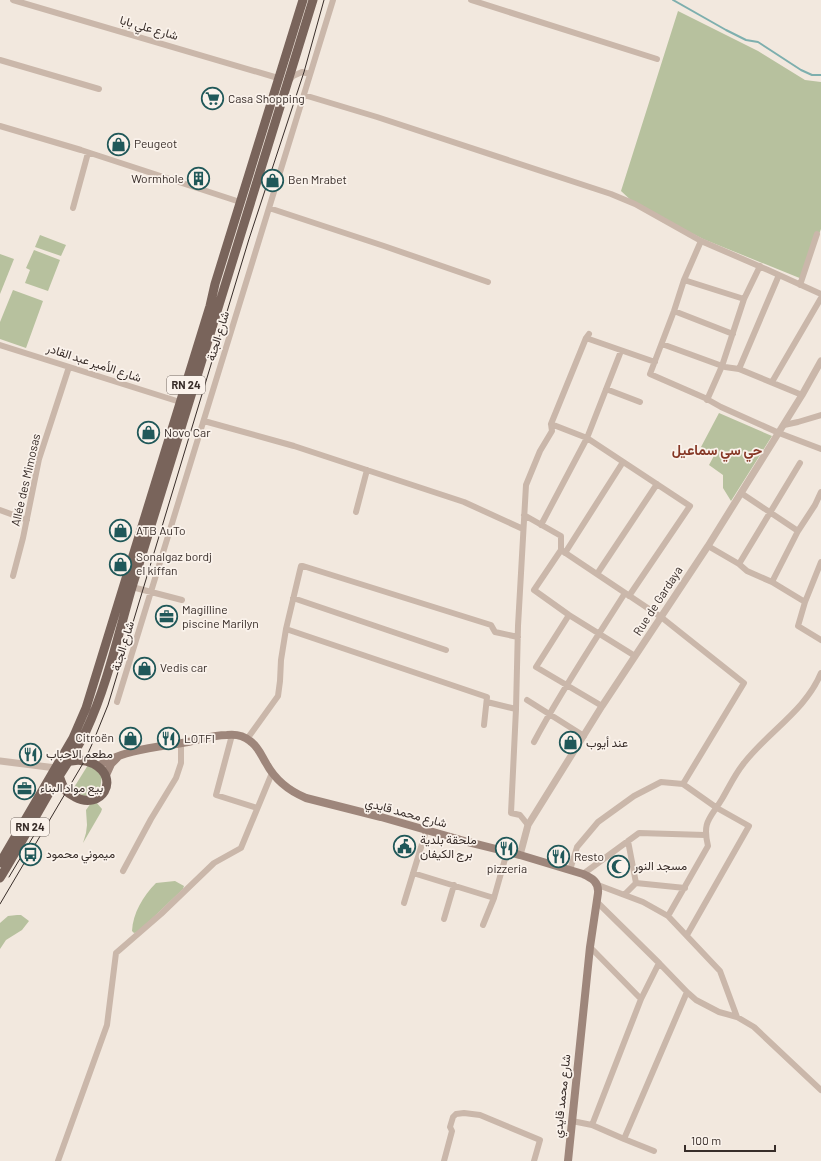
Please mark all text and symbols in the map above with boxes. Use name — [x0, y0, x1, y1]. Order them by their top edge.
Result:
street label: شارع علي بابا — [117, 12, 180, 46]
supermarket icon: Casa Shopping — [199, 86, 225, 112]
place label: Casa Shopping — [228, 91, 305, 105]
shop icon: Peugeot — [106, 131, 132, 157]
place label: Peugeot — [134, 136, 177, 150]
building icon: Wormhole — [186, 166, 212, 192]
shop icon: Ben Mrabet — [259, 167, 285, 193]
place label: Wormhole — [131, 171, 184, 185]
place label: Ben Mrabet — [288, 172, 347, 186]
street label: شارع الجنة — [203, 309, 234, 363]
street label: شارع الأمير عبد القادر — [43, 340, 143, 387]
road number: RN 24 — [167, 376, 205, 394]
shop icon: Novo Car — [136, 420, 162, 446]
place label: Novo Car — [164, 425, 211, 439]
street label: Allée des Mimosas — [8, 432, 43, 527]
district label: حي سي سماعيل — [672, 441, 763, 462]
shop icon: ATB AuTo — [107, 518, 133, 544]
place label: ATB AuTo — [136, 523, 186, 537]
place label: Sonalgaz bordj el kiffan — [136, 549, 212, 577]
shop icon: Sonalgaz bordj el kiffan — [107, 551, 133, 577]
street label: Rue de Gardaya — [630, 563, 685, 638]
place label: Magilline piscine Marilyn — [182, 602, 259, 630]
office icon: Magilline piscine Marilyn — [153, 604, 179, 630]
street label: شارع الجنة — [108, 619, 139, 673]
shop icon: Vedis car — [132, 655, 158, 681]
place label: Vedis car — [160, 660, 208, 674]
shop icon: Citroën — [117, 725, 143, 751]
restaurant icon: LOTFI — [156, 726, 182, 752]
place label: Citroën — [76, 730, 114, 744]
shop icon: عند أيوب — [558, 730, 584, 756]
place label: LOTFI — [184, 731, 215, 745]
place label: عند أيوب — [586, 735, 628, 751]
restaurant icon: مطعم الاحباب — [17, 741, 43, 767]
place label: مطعم الاحباب — [46, 746, 113, 762]
office icon: بيع مواد البناء — [11, 775, 37, 801]
place label: بيع مواد البناء — [40, 780, 103, 797]
street label: شارع محمد قايدي — [363, 794, 449, 834]
road number: RN 24 — [11, 818, 49, 836]
place label: ملحقة بلدية برج الكيفان — [420, 832, 477, 863]
public building icon: ملحقة بلدية برج الكيفان — [391, 834, 417, 860]
restaurant icon: pizzeria — [494, 835, 520, 861]
bus stop icon: ميموني محمود — [17, 841, 43, 867]
restaurant icon: Resto — [545, 844, 571, 870]
place label: ميموني محمود — [46, 846, 115, 864]
place label: Resto — [574, 849, 604, 863]
mosque icon: مسجد النور — [605, 853, 631, 879]
place label: مسجد النور — [633, 858, 687, 874]
place label: pizzeria — [487, 861, 527, 875]
street label: شارع محمد قايدي — [550, 1053, 576, 1139]
scale bar — [685, 1127, 775, 1153]
text: 100 m — [691, 1133, 721, 1147]

